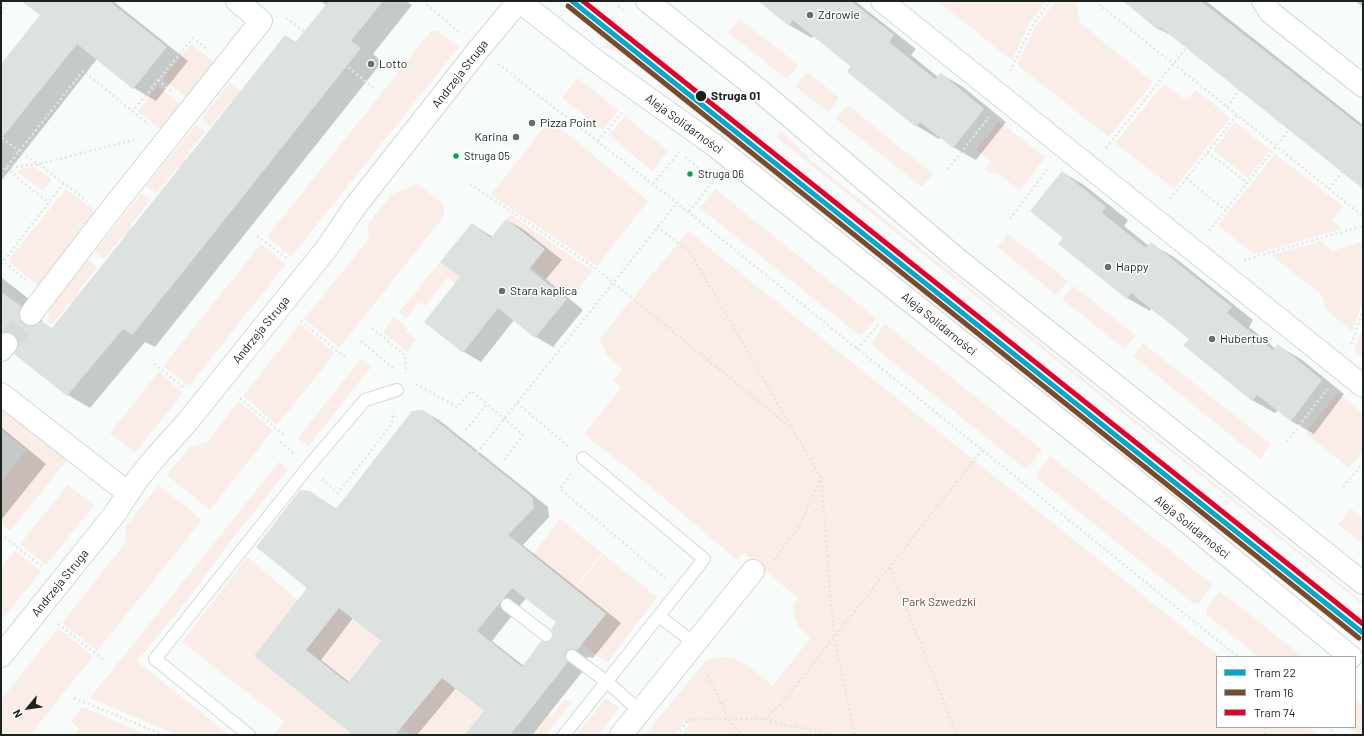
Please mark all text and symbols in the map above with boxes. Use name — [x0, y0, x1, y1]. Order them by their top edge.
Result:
place label: Zdrowie — [818, 8, 860, 22]
marker: Zdrowie — [805, 10, 815, 20]
street label: Andrzeja Struga — [429, 37, 491, 111]
place label: Lotto — [379, 57, 407, 71]
marker: Lotto — [366, 59, 376, 69]
marker: Struga 01 — [694, 89, 708, 103]
place label: Struga 01 — [711, 89, 760, 103]
street label: Aleja Solidarności — [642, 91, 726, 157]
place label: Pizza Point — [540, 116, 597, 130]
marker: Pizza Point — [527, 118, 537, 128]
place label: Karina — [475, 130, 508, 144]
marker: Karina — [511, 132, 521, 142]
place label: Struga 05 — [464, 149, 510, 163]
marker: Struga 05 — [451, 151, 461, 161]
place label: Struga 06 — [698, 167, 744, 181]
marker: Struga 06 — [685, 169, 695, 179]
place label: Happy — [1116, 260, 1149, 274]
marker: Happy — [1103, 262, 1113, 272]
place label: Stara kaplica — [510, 284, 577, 298]
marker: Stara kaplica — [497, 286, 507, 296]
street label: Aleja Solidarności — [899, 289, 979, 359]
street label: Andrzeja Struga — [229, 293, 293, 367]
place label: Hubertus — [1220, 332, 1268, 346]
marker: Hubertus — [1207, 334, 1217, 344]
street label: Aleja Solidarności — [1152, 492, 1232, 562]
street label: Andrzeja Struga — [28, 546, 92, 620]
park label: Park Szwedzki — [902, 595, 976, 609]
legend — [1216, 656, 1356, 728]
text: Tram 22 — [1254, 665, 1296, 679]
text: Tram 16 — [1254, 685, 1293, 699]
north arrow — [8, 688, 48, 728]
text: Tram 74 — [1254, 705, 1295, 719]
text: N — [10, 708, 25, 720]

